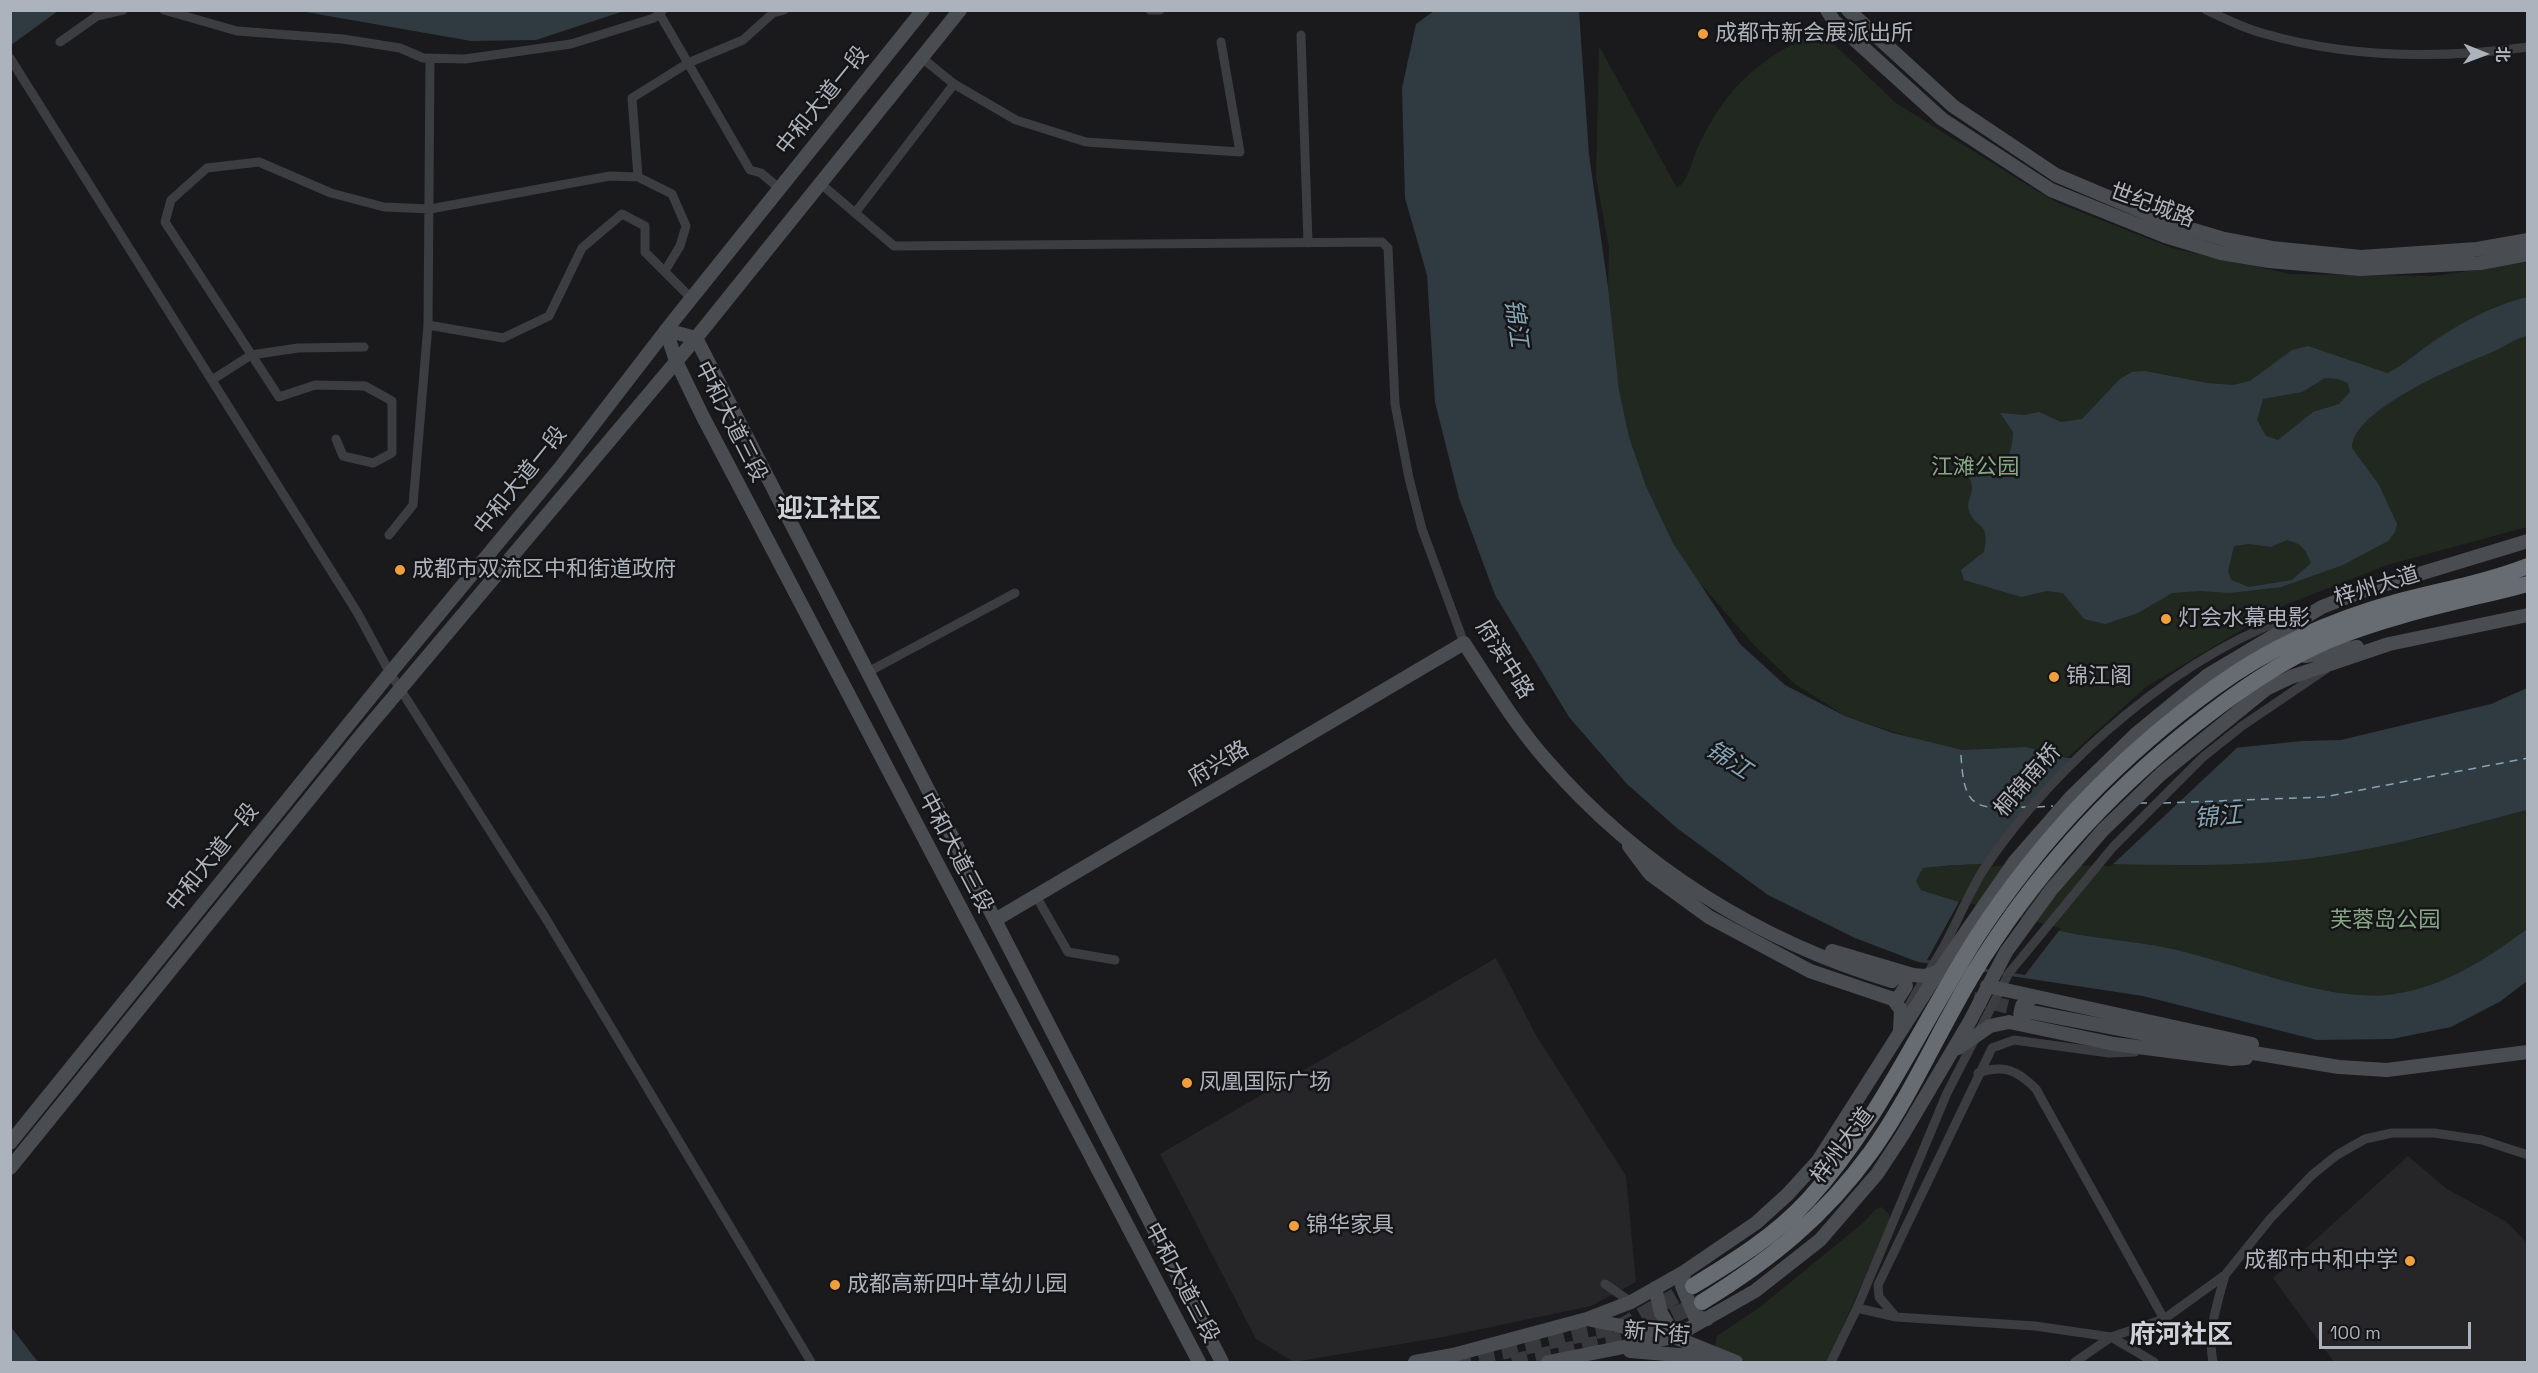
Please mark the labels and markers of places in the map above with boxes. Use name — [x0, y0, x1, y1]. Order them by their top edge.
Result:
place label: 成都市新会展派出所 — [1715, 21, 1913, 47]
marker: 成都市新会展派出所 — [1696, 27, 1710, 41]
place label: 成都市双流区中和街道政府 — [412, 557, 676, 583]
marker: 成都市双流区中和街道政府 — [393, 563, 407, 577]
place label: 灯会水幕电影 — [2178, 606, 2310, 632]
marker: 灯会水幕电影 — [2159, 612, 2173, 626]
place label: 锦江阁 — [2066, 664, 2132, 690]
marker: 锦江阁 — [2047, 670, 2061, 684]
place label: 凤凰国际广场 — [1199, 1070, 1331, 1096]
marker: 凤凰国际广场 — [1180, 1076, 1194, 1090]
place label: 锦华家具 — [1306, 1213, 1394, 1239]
marker: 锦华家具 — [1287, 1219, 1301, 1233]
place label: 成都市中和中学 — [2244, 1248, 2398, 1274]
marker: 成都市中和中学 — [2403, 1254, 2417, 1268]
place label: 成都高新四叶草幼儿园 — [847, 1272, 1067, 1298]
marker: 成都高新四叶草幼儿园 — [828, 1278, 842, 1292]

